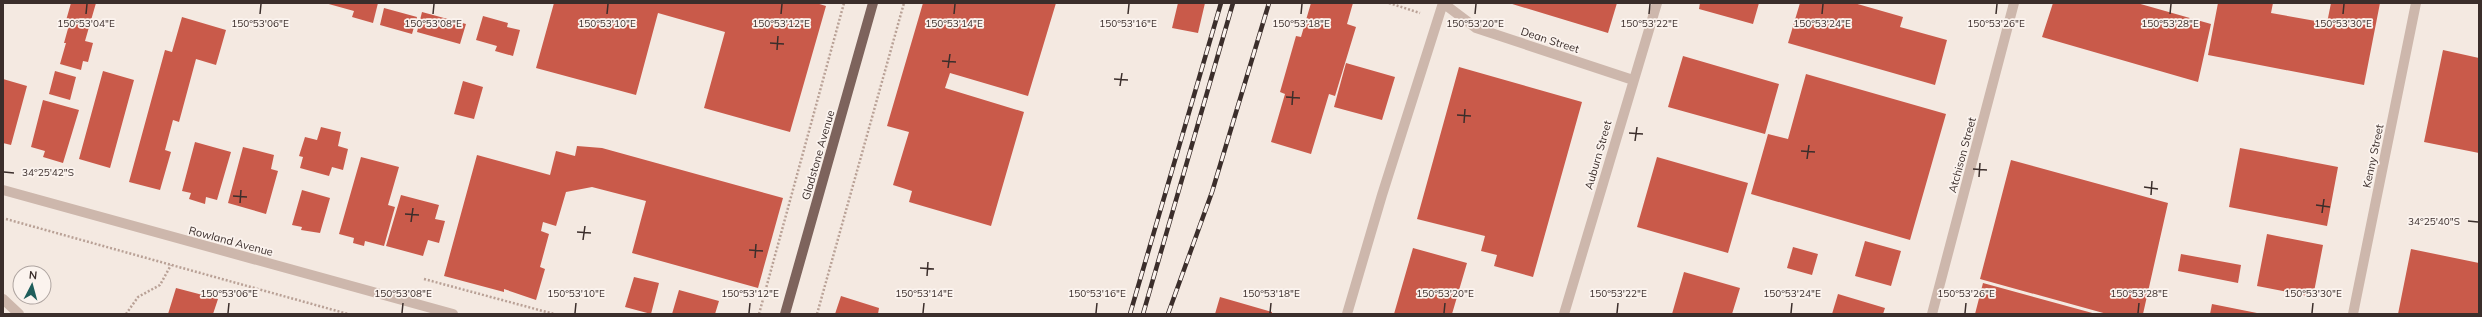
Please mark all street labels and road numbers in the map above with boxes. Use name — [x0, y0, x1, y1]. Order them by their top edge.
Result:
street label: Dean Street — [1519, 24, 1581, 56]
street label: Gladstone Avenue — [798, 108, 838, 202]
street label: Atchison Street — [1945, 116, 1979, 194]
street label: Auburn Street — [1581, 119, 1615, 191]
street label: Kenny Street — [2359, 123, 2387, 189]
street label: Rowland Avenue — [187, 223, 275, 259]

